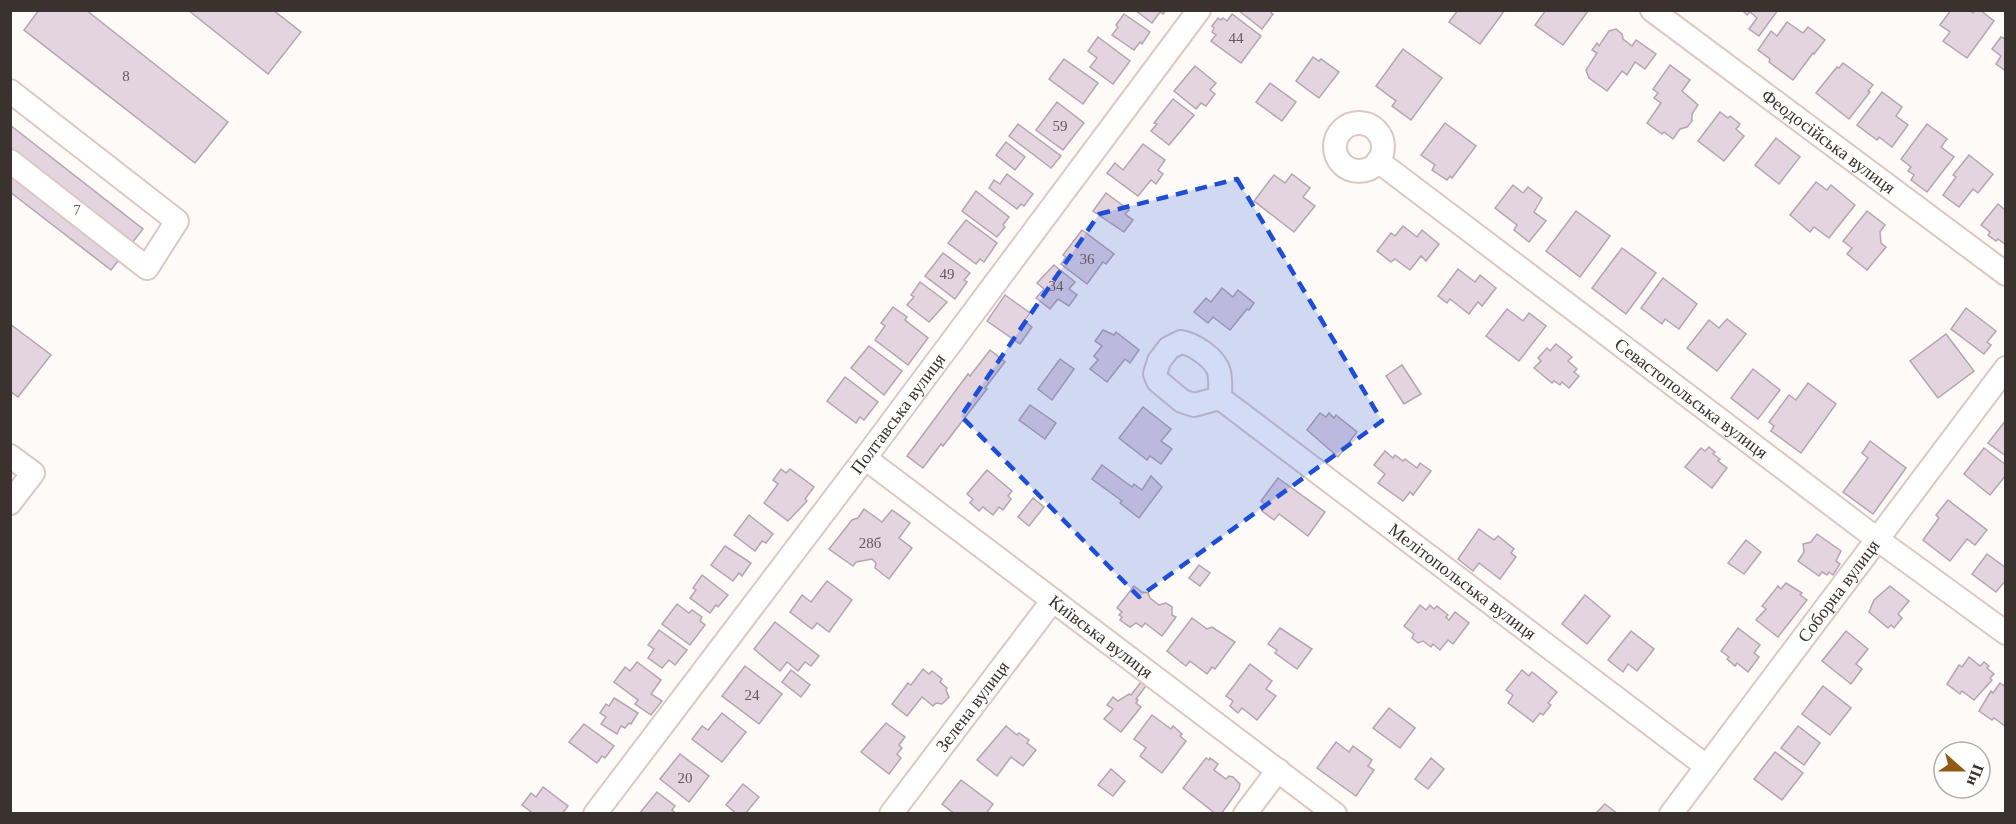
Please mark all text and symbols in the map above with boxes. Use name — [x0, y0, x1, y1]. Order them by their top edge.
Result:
house number: 44 — [1229, 30, 1244, 46]
house number: 8 — [122, 68, 130, 84]
street label: Феодосійська вулиця — [1758, 85, 1899, 198]
house number: 59 — [1053, 118, 1068, 134]
house number: 7 — [73, 202, 81, 218]
house number: 36 — [1080, 251, 1095, 267]
house number: 49 — [940, 266, 955, 282]
house number: 34 — [1049, 278, 1064, 294]
street label: Севастопольська вулиця — [1611, 334, 1772, 463]
street label: Полтавська вулиця — [847, 350, 949, 478]
street label: Мелітопольська вулиця — [1385, 519, 1540, 644]
house number: 28б — [859, 535, 882, 551]
street label: Соборна вулиця — [1794, 536, 1883, 646]
street label: Київська вулиця — [1045, 591, 1157, 682]
street label: Зелена вулиця — [932, 657, 1013, 756]
house number: 24 — [745, 687, 760, 703]
north arrow — [1932, 740, 1992, 800]
text: Пн — [1964, 762, 1987, 788]
house number: 20 — [678, 770, 693, 786]

